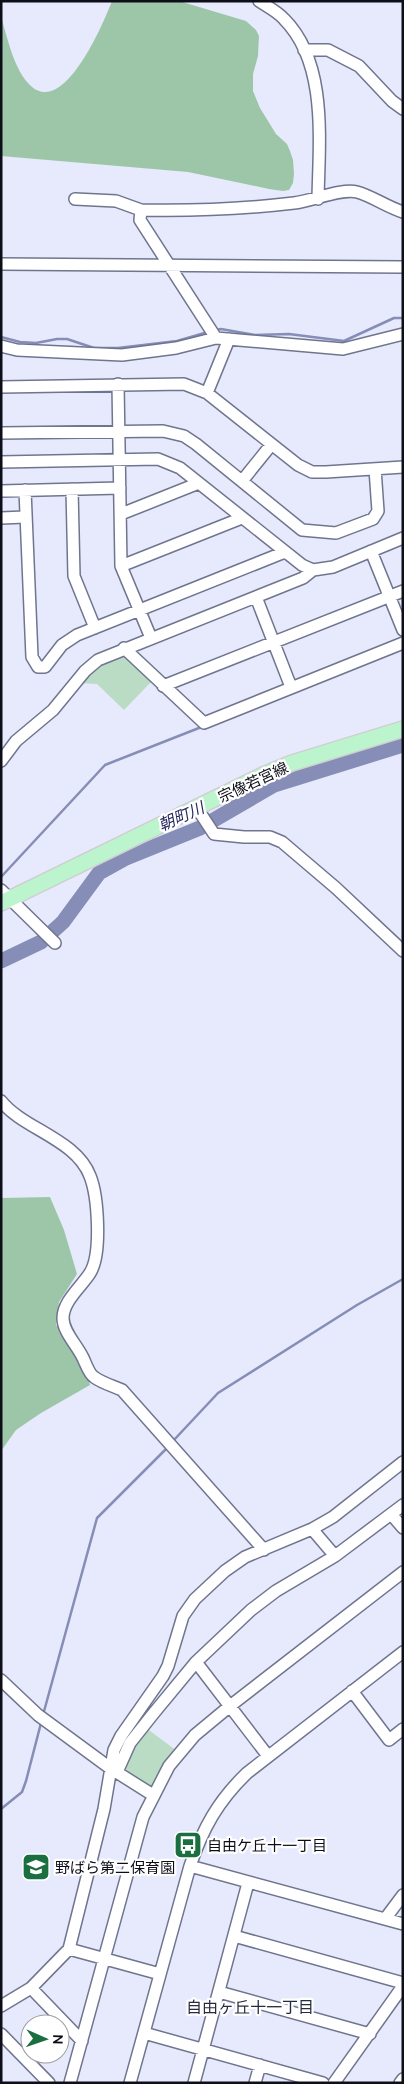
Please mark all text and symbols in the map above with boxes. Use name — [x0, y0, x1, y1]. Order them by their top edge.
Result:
street label: 宗像若宮線 — [215, 758, 291, 806]
water label: 朝町川 — [155, 797, 208, 834]
bus stop icon: 自由ケ丘十一丁目 — [173, 1830, 203, 1860]
place label: 自由ケ丘十一丁目 — [207, 1837, 327, 1854]
school or university icon: 野ばら第二保育園 — [21, 1852, 51, 1882]
place label: 野ばら第二保育園 — [55, 1859, 175, 1876]
district label: 自由ヶ丘十一丁目 — [186, 1998, 314, 2016]
north arrow — [20, 2014, 70, 2064]
text: N — [50, 2034, 66, 2045]

